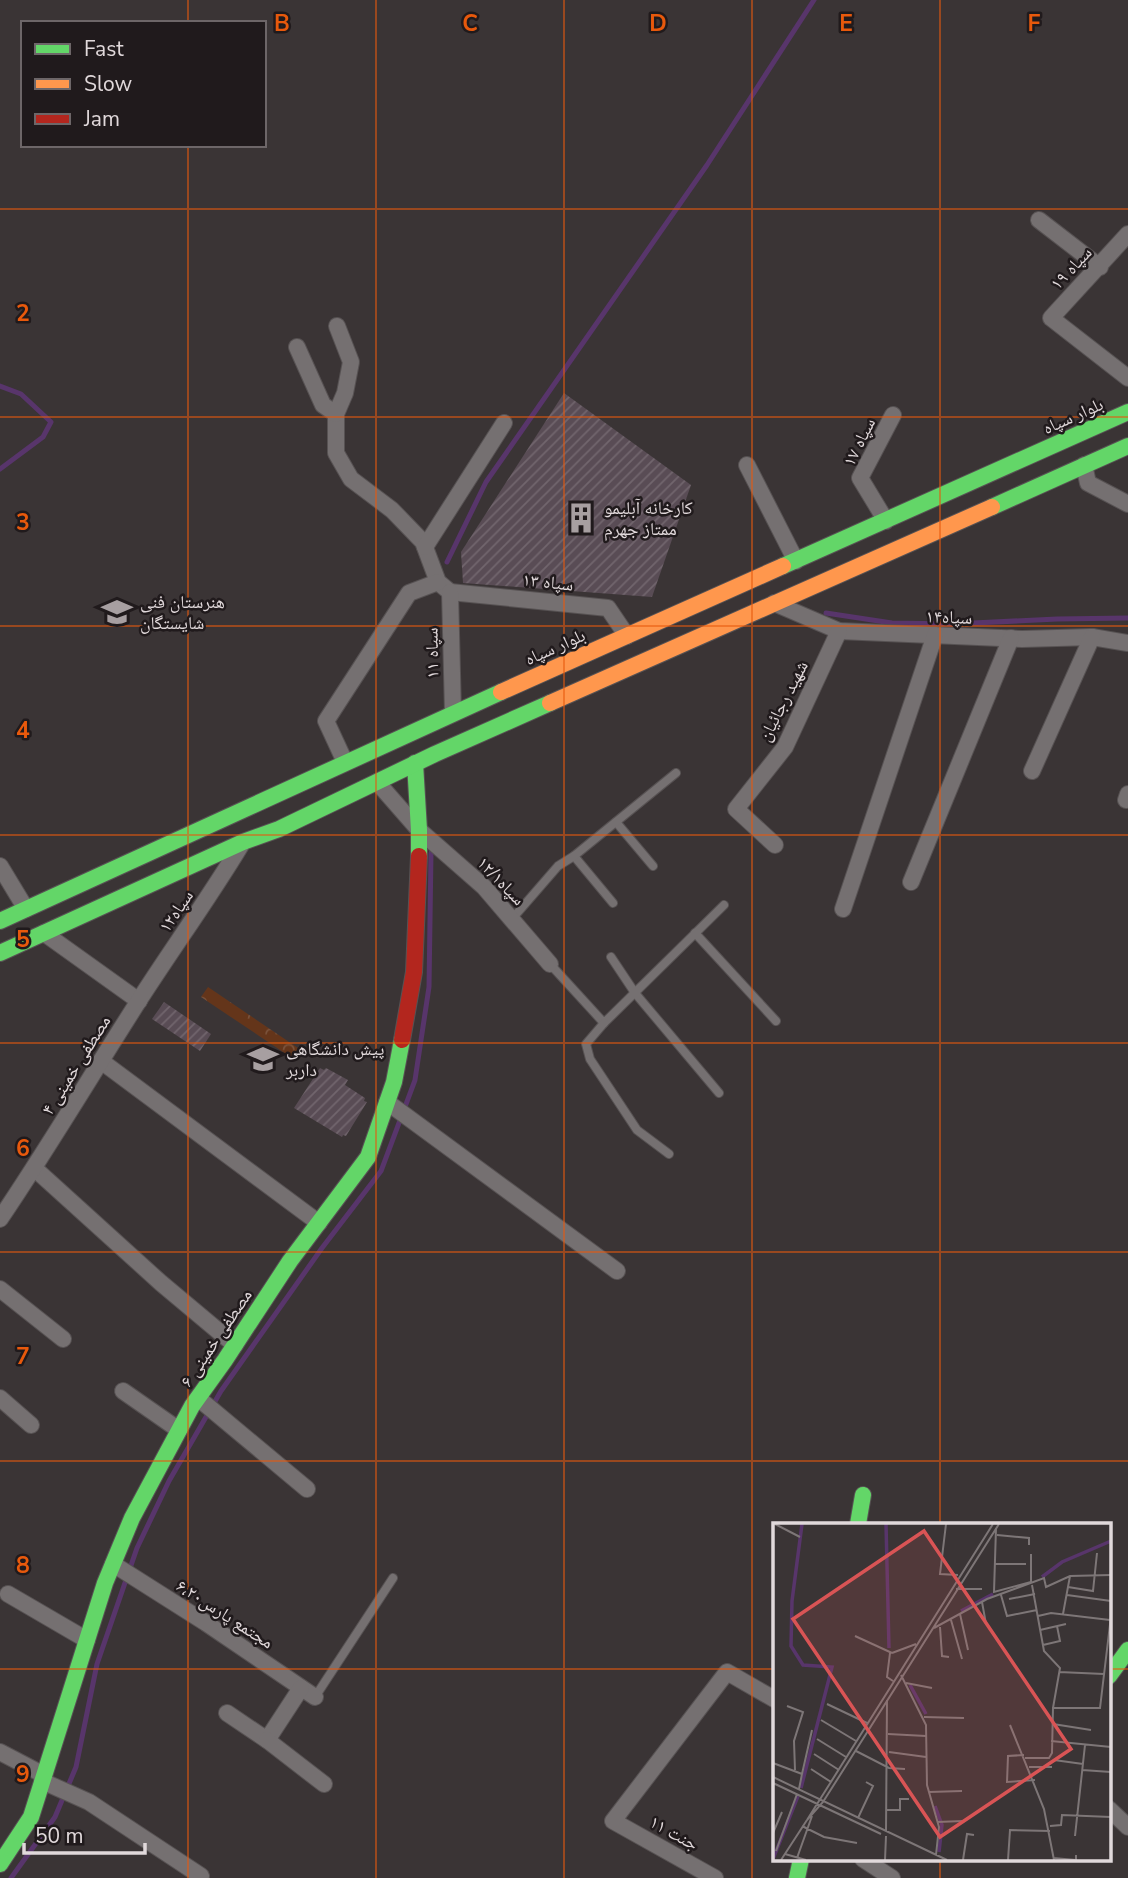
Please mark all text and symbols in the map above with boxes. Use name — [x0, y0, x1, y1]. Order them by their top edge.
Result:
text: B — [274, 8, 290, 39]
text: C — [462, 8, 478, 39]
text: D — [649, 8, 667, 39]
text: E — [839, 8, 853, 39]
text: F — [1028, 8, 1041, 39]
legend — [21, 21, 266, 147]
text: Fast — [84, 35, 124, 63]
text: Slow — [84, 70, 133, 98]
text: Jam — [83, 105, 120, 133]
street label: سپاه ۱۹ — [1045, 241, 1097, 295]
text: 2 — [16, 298, 30, 329]
street label: بلوار سپاه — [1039, 392, 1107, 440]
street label: سپاه ۱۷ — [837, 414, 881, 470]
place label: کارخانه آبلیمو ممتاز جهرم — [604, 496, 693, 541]
building icon: کارخانه آبلیمو ممتاز جهرم — [564, 501, 598, 535]
text: 3 — [16, 507, 30, 538]
street label: سپاه ۱۳ — [521, 567, 575, 597]
place label: هنرستان فنی شایستگان — [140, 590, 225, 635]
school or university icon: هنرستان فنی شایستگان — [100, 595, 134, 629]
street label: سپاه۱۴ — [925, 604, 973, 630]
street label: بلوار سپاه — [521, 623, 589, 671]
street label: سپاه ۱۱ — [420, 627, 444, 679]
street label: شهید رجائیان — [752, 656, 814, 746]
text: 4 — [16, 715, 30, 746]
street label: سپاه۱۲/۱ — [472, 851, 530, 911]
street label: سپاه۱۲ — [153, 885, 199, 937]
text: 5 — [16, 924, 30, 955]
street label: مصطفی خمینی ۴ — [36, 1011, 116, 1119]
place label: پیش دانشگاهی داربر — [285, 1037, 385, 1082]
school or university icon: پیش دانشگاهی داربر — [246, 1042, 280, 1076]
text: 6 — [16, 1133, 30, 1164]
street label: مصطفی خمینی ۶ — [174, 1284, 258, 1392]
text: 7 — [16, 1341, 30, 1372]
inset map — [773, 1523, 1110, 1860]
text: 8 — [16, 1550, 30, 1581]
street label: ۶،مجتمع پارس۲۰ — [172, 1574, 278, 1654]
text: 9 — [16, 1759, 30, 1790]
street label: جنت ۱۱ — [645, 1810, 703, 1856]
scale bar — [24, 1812, 145, 1856]
text: 50 m — [35, 1822, 84, 1850]

